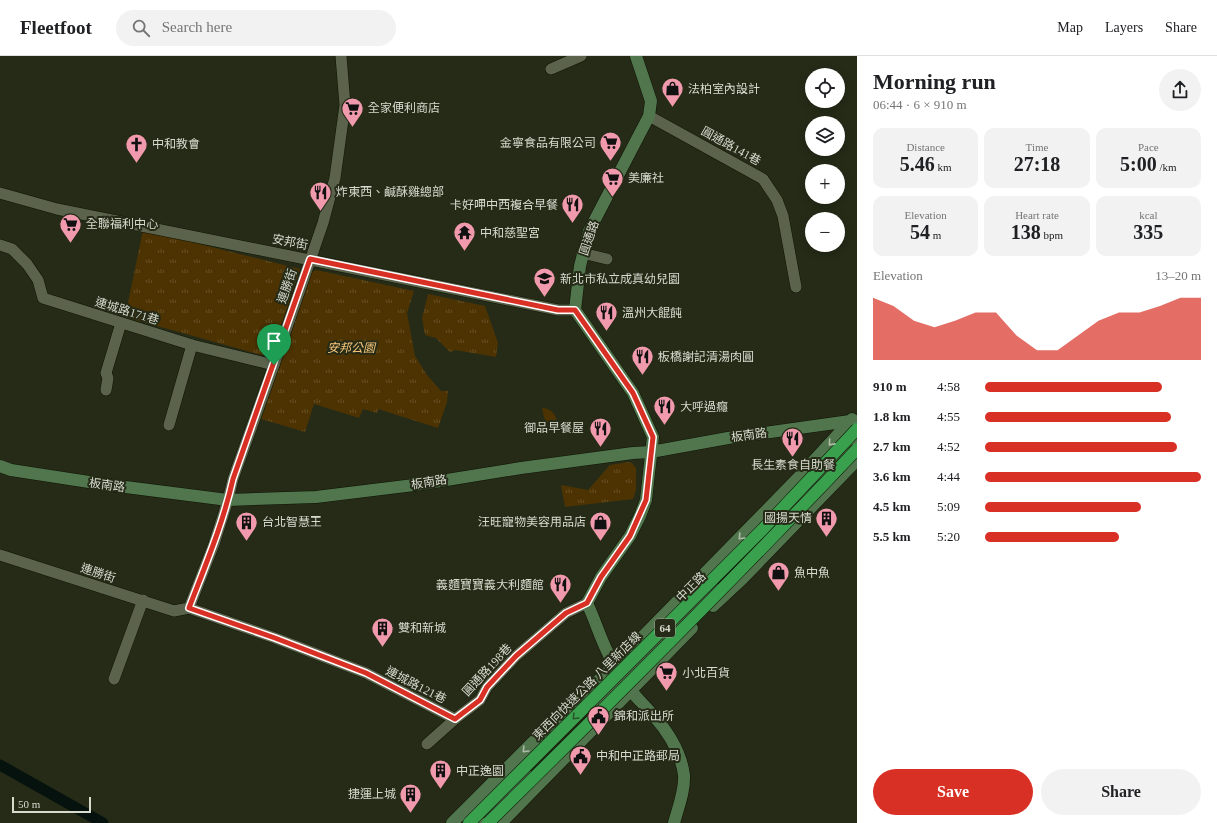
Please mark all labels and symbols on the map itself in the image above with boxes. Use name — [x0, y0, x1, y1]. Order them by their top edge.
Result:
shop icon: 法柏室內設計 — [660, 76, 686, 109]
place label: 法柏室內設計 — [688, 82, 760, 96]
supermarket icon: 全家便利商店 — [339, 95, 365, 128]
place label: 全家便利商店 — [368, 101, 440, 115]
street label: 圓通路141巷 — [699, 124, 763, 168]
supermarket icon: 金寧食品有限公司 — [598, 130, 624, 163]
church icon: 中和教會 — [124, 131, 150, 164]
place label: 金寧食品有限公司 — [500, 136, 596, 150]
place label: 中和教會 — [152, 137, 200, 151]
supermarket icon: 美廉社 — [600, 165, 626, 198]
place label: 美廉社 — [628, 171, 664, 185]
restaurant icon: 炸東西、鹹酥雞總部 — [307, 179, 333, 212]
place label: 炸東西、鹹酥雞總部 — [336, 185, 444, 199]
restaurant icon: 卡好呷中西複合早餐 — [560, 192, 586, 225]
place label: 卡好呷中西複合早餐 — [450, 198, 558, 212]
supermarket icon: 全聯福利中心 — [57, 211, 83, 244]
place label: 全聯福利中心 — [86, 217, 158, 231]
street label: 圓通路 — [577, 219, 601, 257]
temple icon: 中和慈聖宮 — [451, 220, 477, 253]
place label: 中和慈聖宮 — [480, 226, 540, 240]
street label: 安邦街 — [271, 232, 309, 252]
school or university icon: 新北市私立成真幼兒園 — [532, 266, 558, 299]
street label: 連勝街 — [275, 267, 299, 305]
place label: 新北市私立成真幼兒園 — [560, 272, 680, 286]
street label: 連城路171巷 — [93, 295, 161, 327]
restaurant icon: 溫州大餛飩 — [594, 300, 620, 333]
place label: 溫州大餛飩 — [622, 306, 682, 320]
pin — [257, 324, 291, 365]
park label: 安邦公園 — [327, 341, 377, 355]
restaurant icon: 板橋謝記清湯肉圓 — [630, 344, 656, 377]
place label: 板橋謝記清湯肉圓 — [658, 350, 754, 364]
restaurant icon: 大呼過癮 — [652, 394, 678, 427]
place label: 大呼過癮 — [680, 400, 728, 414]
restaurant icon: 御品早餐屋 — [587, 415, 613, 448]
place label: 御品早餐屋 — [524, 421, 584, 435]
restaurant icon: 長生素食自助餐 — [780, 425, 806, 458]
street label: 板南路 — [730, 426, 768, 444]
one-way arrow — [828, 438, 835, 445]
place label: 長生素食自助餐 — [751, 458, 835, 472]
street label: 板南路 — [410, 472, 448, 492]
street label: 板南路 — [88, 476, 126, 494]
building icon: 國揚天情 — [814, 505, 840, 538]
building icon: 台北智慧王 — [233, 509, 259, 542]
shop icon: 汪旺寵物美容用品店 — [588, 509, 614, 542]
place label: 國揚天情 — [764, 511, 812, 525]
place label: 台北智慧王 — [262, 515, 322, 529]
place label: 汪旺寵物美容用品店 — [478, 515, 586, 529]
one-way arrow — [738, 532, 746, 540]
shop icon: 魚中魚 — [766, 560, 792, 593]
street label: 連勝街 — [79, 561, 117, 585]
place label: 魚中魚 — [794, 566, 830, 580]
street label: 中正路 — [673, 569, 709, 605]
restaurant icon: 義麵寶寶義大利麵館 — [547, 572, 573, 605]
place label: 義麵寶寶義大利麵館 — [436, 578, 544, 592]
building icon: 雙和新城 — [369, 615, 395, 648]
road number: 64 — [655, 619, 675, 637]
place label: 雙和新城 — [398, 621, 446, 635]
street label: 東西向快速公路 八里新店線 — [530, 629, 644, 743]
street label: 圓通路198巷 — [459, 641, 515, 699]
supermarket icon: 小北百貨 — [653, 660, 679, 693]
street label: 連城路121巷 — [383, 664, 449, 706]
place label: 小北百貨 — [682, 666, 730, 680]
public building icon: 錦和派出所 — [586, 703, 612, 736]
place label: 錦和派出所 — [614, 709, 674, 723]
one-way arrow — [572, 712, 580, 720]
public building icon: 中和中正路郵局 — [568, 743, 594, 776]
one-way arrow — [522, 745, 530, 753]
place label: 中和中正路郵局 — [596, 749, 680, 763]
building icon: 中正逸園 — [427, 758, 453, 791]
place label: 中正逸園 — [456, 764, 504, 778]
building icon: 捷運上城 — [398, 781, 424, 814]
place label: 捷運上城 — [348, 787, 396, 801]
scale bar — [12, 795, 91, 814]

